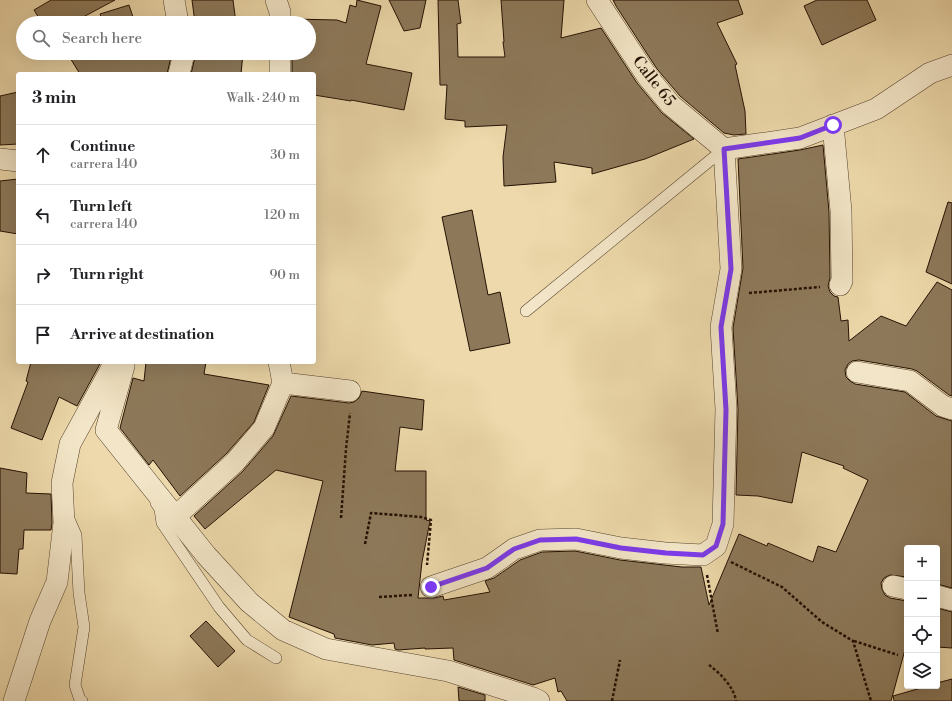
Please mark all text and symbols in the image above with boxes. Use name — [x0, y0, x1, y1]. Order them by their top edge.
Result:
search box — [16, 16, 316, 60]
icon: search — [30, 27, 52, 49]
text: Search here — [62, 29, 142, 48]
street label: Calle 65 — [628, 52, 680, 110]
text: 3 min — [32, 87, 76, 109]
text: Walk · 240 m — [226, 90, 300, 106]
route start — [824, 116, 842, 134]
text: Continue — [70, 137, 135, 156]
icon: ahead — [32, 144, 54, 166]
text: 30 m — [270, 147, 300, 163]
text: carrera 140 — [70, 156, 137, 172]
text: Turn left — [70, 197, 132, 216]
icon: left — [32, 204, 54, 226]
text: 120 m — [264, 207, 300, 223]
text: carrera 140 — [70, 216, 137, 232]
icon: right — [32, 264, 54, 286]
text: Turn right — [70, 265, 144, 284]
text: 90 m — [269, 267, 300, 283]
icon: arrive — [32, 324, 54, 346]
text: Arrive at destination — [70, 325, 214, 344]
map controls — [904, 545, 940, 689]
button: + — [904, 545, 940, 581]
route end — [422, 578, 440, 596]
button: − — [904, 581, 940, 617]
button: locate — [904, 617, 940, 653]
button: layers — [904, 653, 940, 689]

